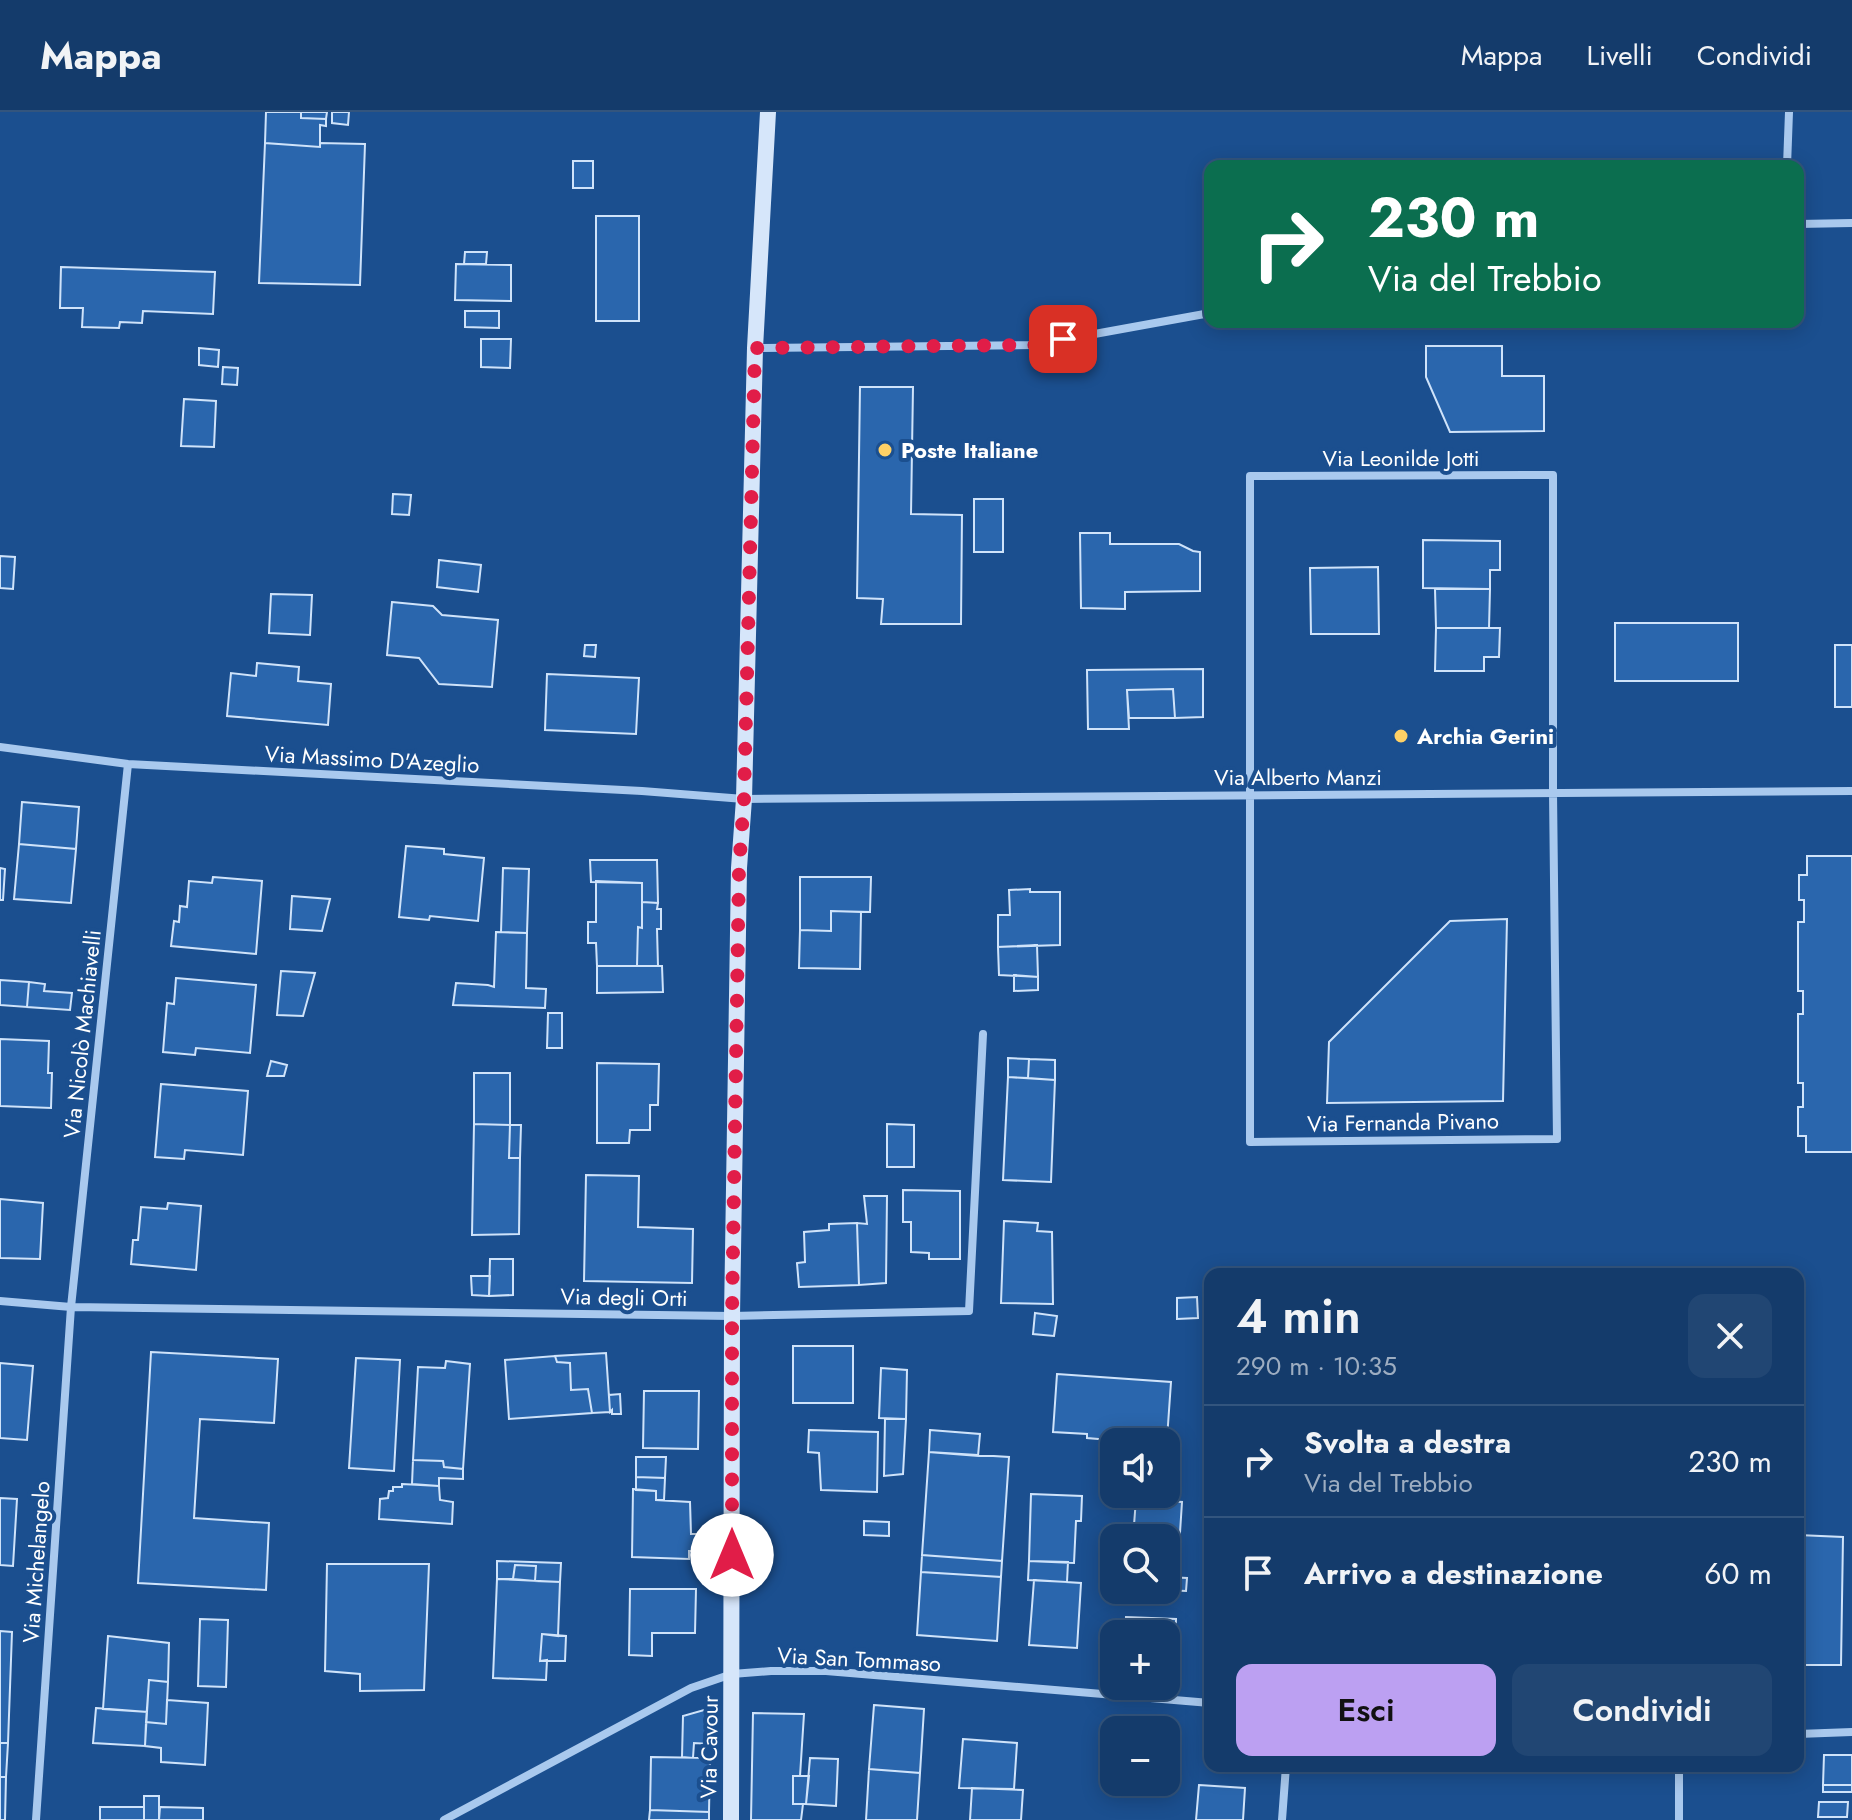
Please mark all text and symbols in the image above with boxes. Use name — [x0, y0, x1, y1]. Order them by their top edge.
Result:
text: Mappa — [40, 28, 162, 83]
text: Mappa — [1461, 35, 1542, 76]
text: Livelli — [1586, 35, 1653, 76]
text: Condividi — [1697, 35, 1812, 76]
text: 230 m — [1368, 177, 1539, 258]
icon: right — [1236, 192, 1340, 296]
text: Via del Trebbio — [1368, 252, 1602, 304]
pin — [1029, 305, 1097, 373]
icon: arrive — [1041, 317, 1085, 361]
place label: Poste Italiane — [901, 434, 1038, 466]
marker: Poste Italiane — [876, 441, 894, 459]
street label: Via Leonilde Jotti — [1322, 442, 1480, 474]
place label: Archia Gerini — [1416, 720, 1554, 752]
marker: Archia Gerini — [1392, 727, 1410, 745]
street label: Via Massimo D'Azeglio — [264, 737, 480, 781]
street label: Via Alberto Manzi — [1214, 761, 1382, 793]
street label: Via Nicolò Machiavelli — [55, 928, 109, 1140]
street label: Via Fernanda Pivano — [1307, 1104, 1499, 1140]
street label: Via degli Orti — [560, 1280, 688, 1314]
text: 4 min — [1236, 1282, 1361, 1351]
button: close — [1688, 1294, 1772, 1378]
text: 290 m · 10:35 — [1236, 1347, 1397, 1385]
text: Svolta a destra — [1304, 1421, 1511, 1464]
map controls — [1100, 1428, 1180, 1796]
button: sound — [1100, 1428, 1180, 1508]
icon: right — [1236, 1439, 1280, 1483]
text: 230 m — [1688, 1440, 1772, 1483]
text: Via del Trebbio — [1304, 1464, 1473, 1502]
street label: Via Michelangelo — [14, 1480, 58, 1644]
position arrow — [690, 1513, 774, 1597]
button: search — [1100, 1524, 1180, 1604]
icon: arrive — [1236, 1551, 1280, 1595]
text: Arrivo a destinazione — [1304, 1552, 1603, 1595]
text: 60 m — [1704, 1552, 1772, 1595]
button: + — [1100, 1620, 1180, 1700]
street label: Via San Tommaso — [776, 1639, 942, 1679]
button: Esci — [1236, 1664, 1496, 1756]
button: Condividi — [1512, 1664, 1772, 1756]
street label: Via Cavour — [692, 1695, 726, 1799]
button: − — [1100, 1716, 1180, 1796]

